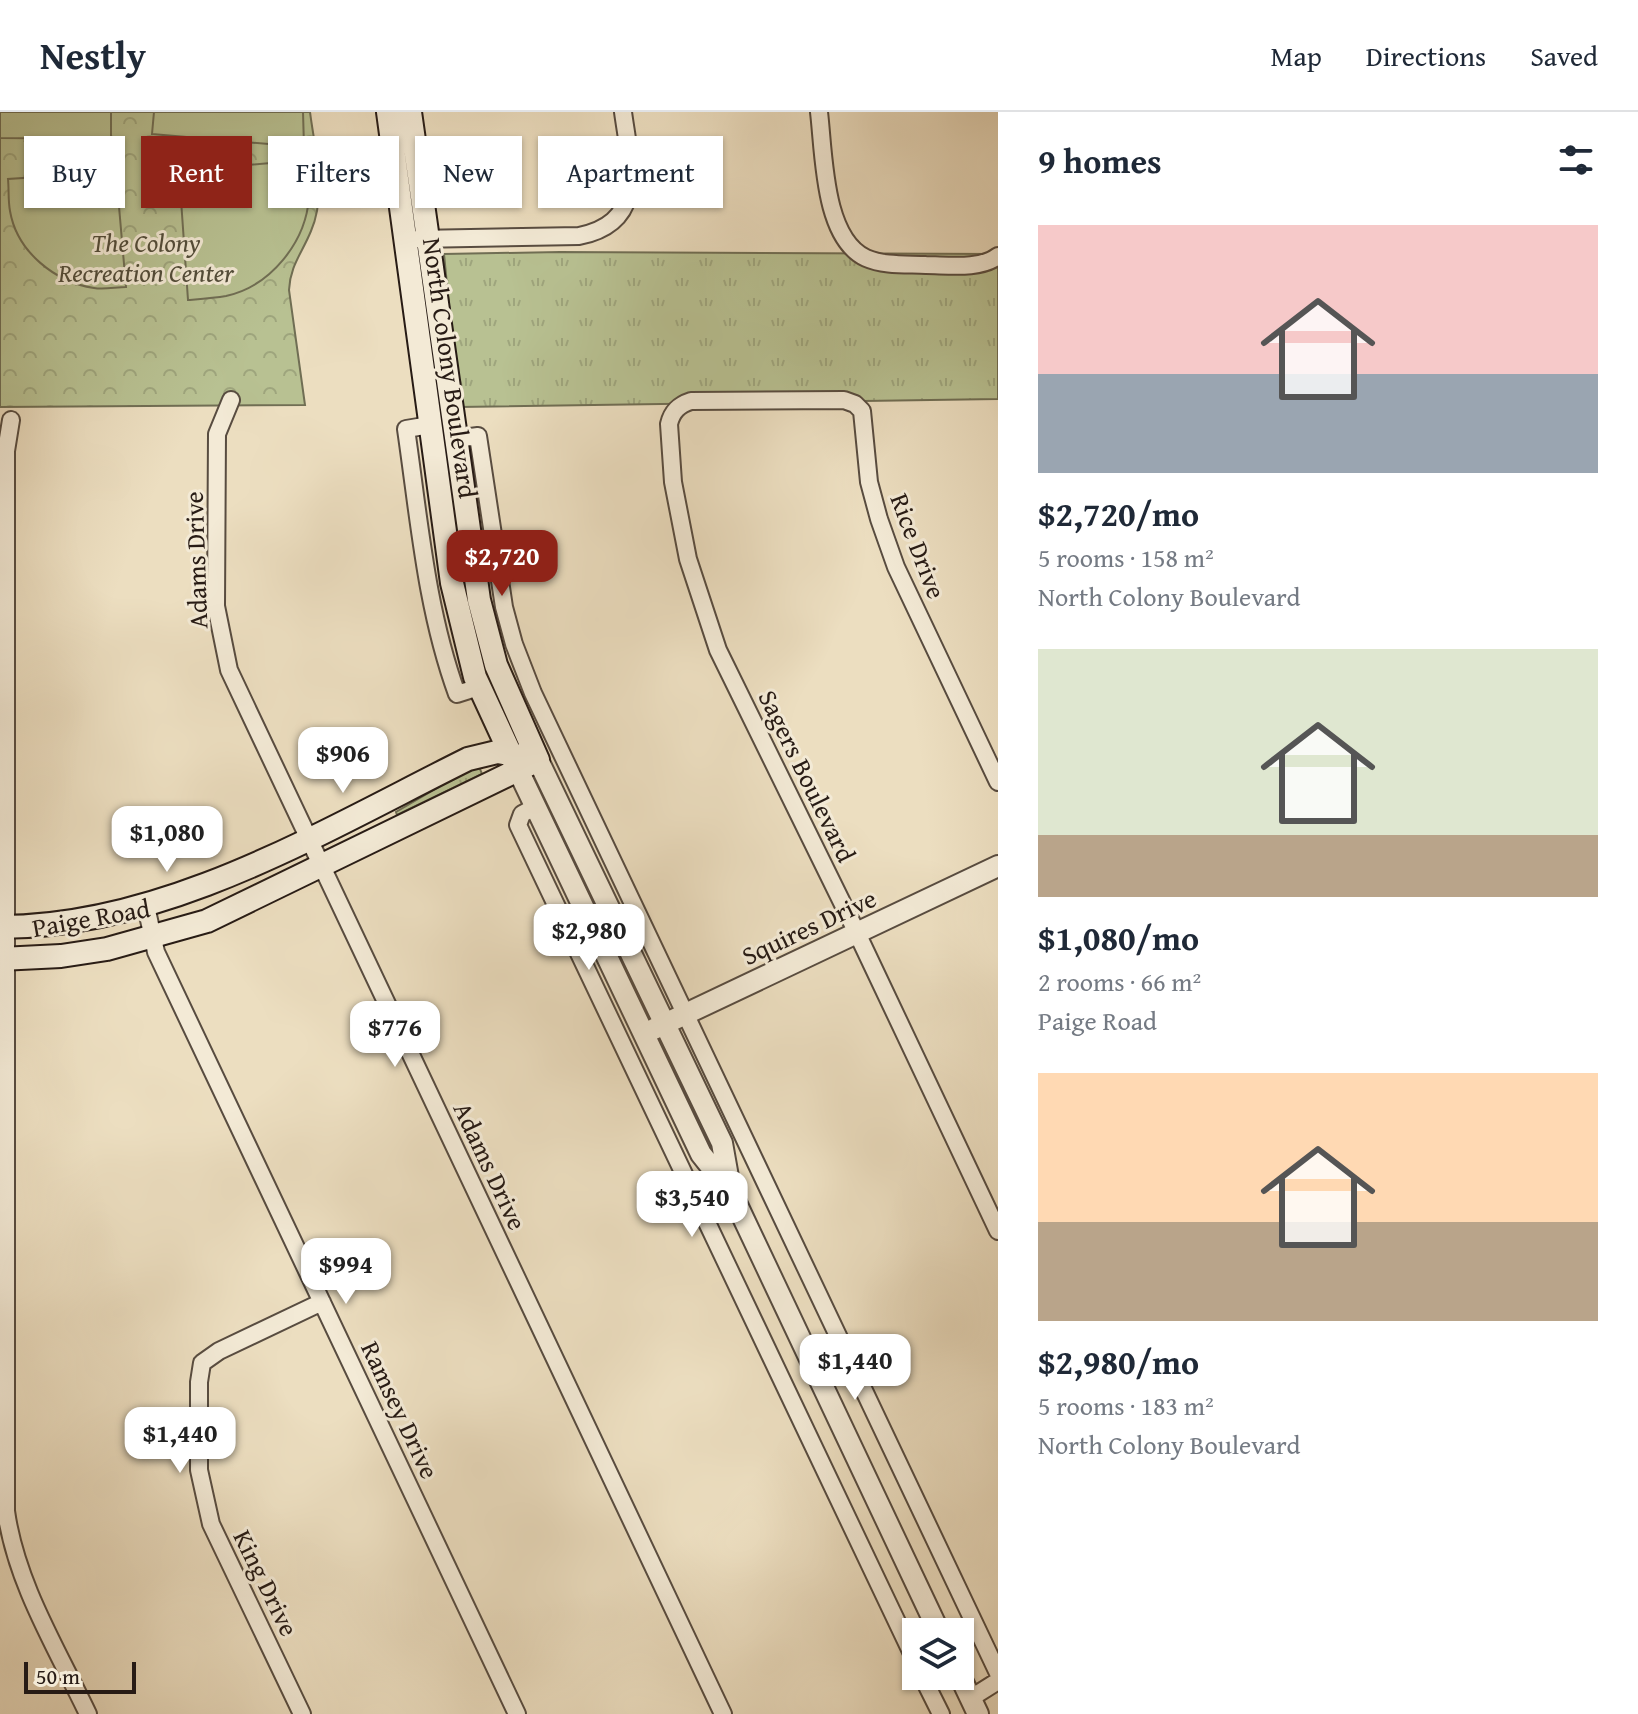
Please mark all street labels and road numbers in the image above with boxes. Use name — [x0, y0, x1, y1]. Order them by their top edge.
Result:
street label: North Colony Boulevard — [413, 235, 488, 501]
street label: Rice Drive — [881, 487, 956, 604]
street label: Adams Drive — [174, 491, 217, 629]
street label: Sagers Boulevard — [749, 683, 866, 869]
street label: Squires Drive — [735, 878, 883, 975]
street label: Paige Road — [29, 888, 153, 947]
street label: Adams Drive — [444, 1095, 537, 1236]
street label: Ramsey Drive — [351, 1334, 449, 1485]
street label: King Drive — [224, 1523, 309, 1643]

